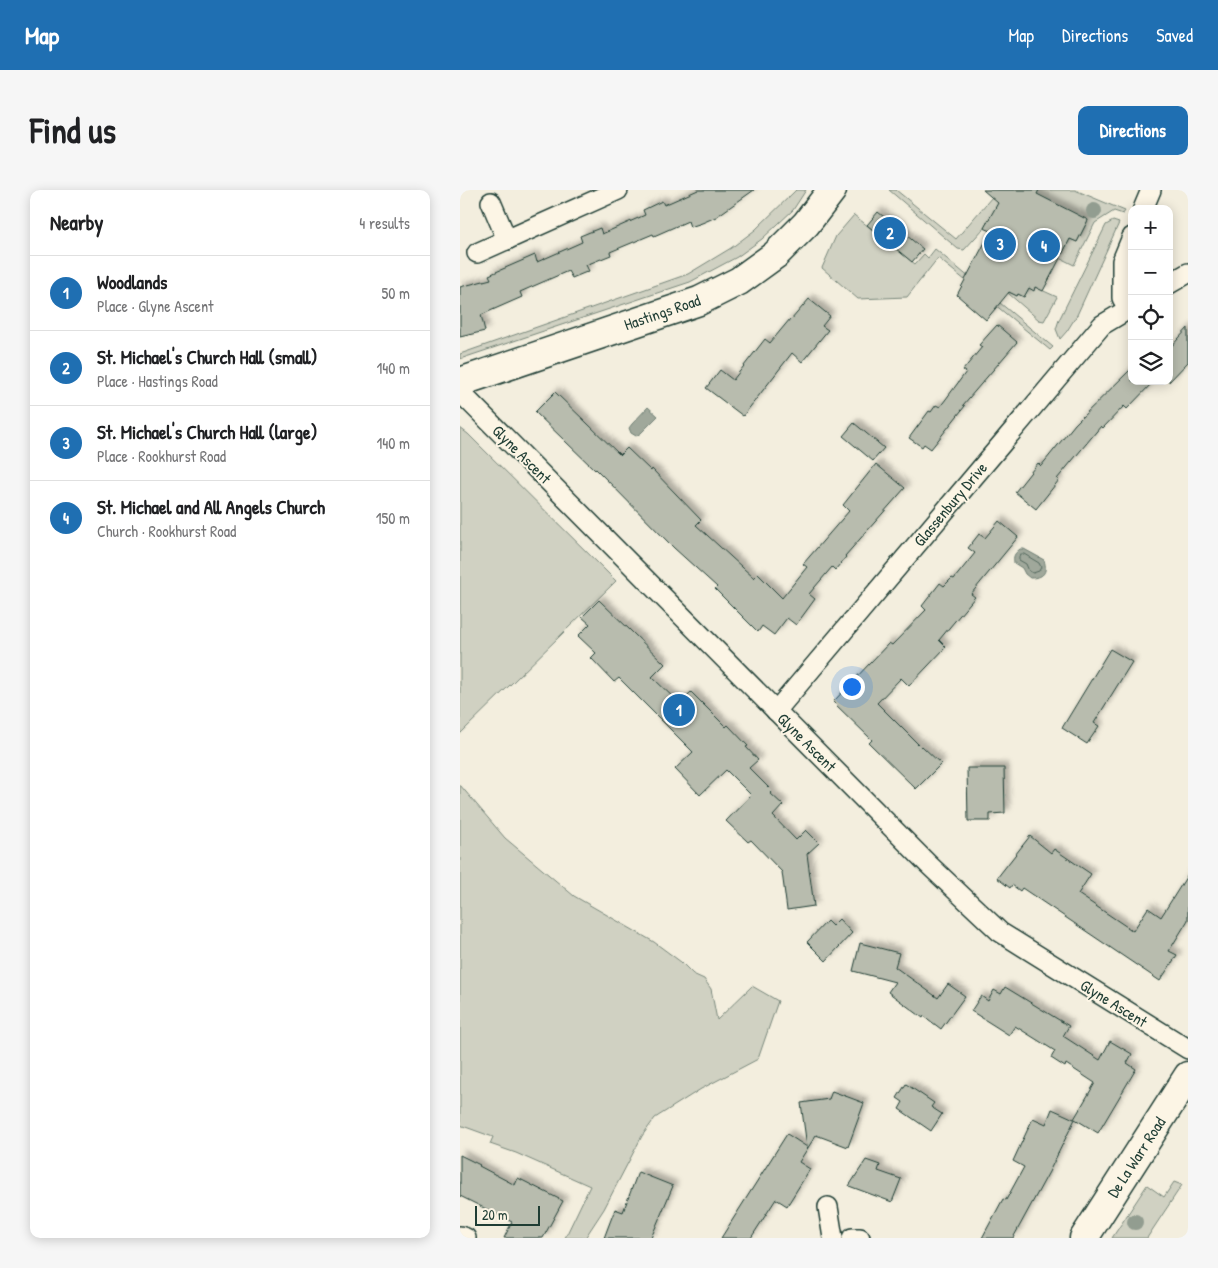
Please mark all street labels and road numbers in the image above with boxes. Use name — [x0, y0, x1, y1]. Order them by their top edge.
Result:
street label: Hastings Road — [621, 289, 703, 335]
street label: Glyne Ascent — [488, 420, 557, 489]
street label: Glassenbury Drive — [908, 457, 992, 551]
street label: Glyne Ascent — [773, 708, 842, 777]
street label: Glyne Ascent — [1076, 974, 1152, 1033]
street label: De La Warr Road — [1102, 1112, 1170, 1202]

